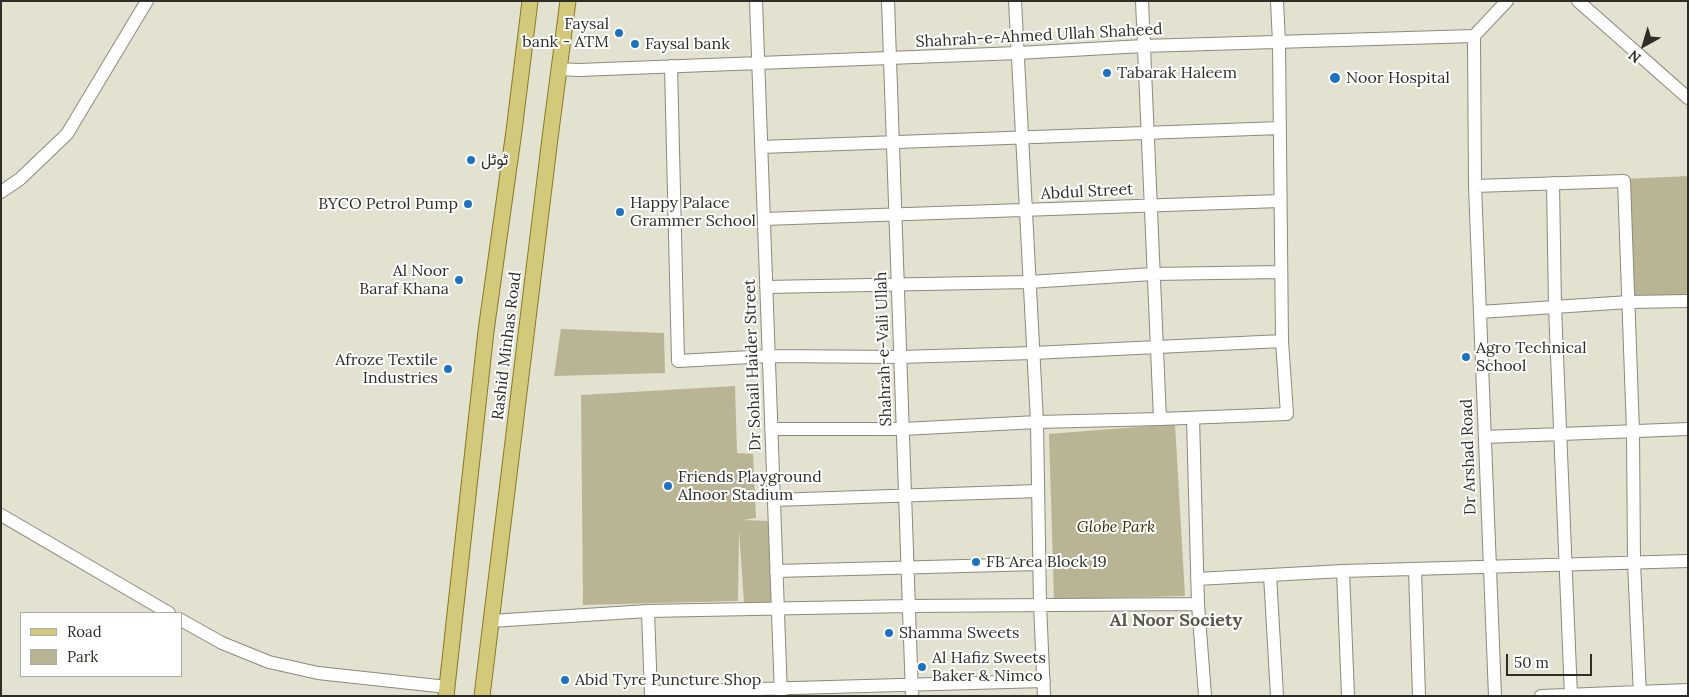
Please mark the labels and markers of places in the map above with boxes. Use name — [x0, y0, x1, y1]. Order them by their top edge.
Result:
place label: Faysal bank - ATM — [522, 14, 609, 52]
marker: Faysal bank - ATM — [613, 27, 625, 39]
place label: Faysal bank — [645, 34, 730, 54]
marker: Faysal bank — [629, 38, 641, 50]
place label: Tabarak Haleem — [1117, 63, 1237, 83]
marker: Tabarak Haleem — [1101, 67, 1113, 79]
place label: Noor Hospital — [1346, 68, 1450, 88]
marker: Noor Hospital — [1328, 71, 1342, 85]
place label: ٹوٹل — [481, 150, 508, 170]
marker: ٹوٹل — [465, 154, 477, 166]
place label: Happy Palace Grammer School — [630, 193, 756, 231]
place label: BYCO Petrol Pump — [318, 194, 458, 214]
marker: BYCO Petrol Pump — [462, 198, 474, 210]
marker: Happy Palace Grammer School — [614, 206, 626, 218]
place label: Al Noor Baraf Khana — [359, 261, 449, 299]
marker: Al Noor Baraf Khana — [453, 274, 465, 286]
place label: Agro Technical School — [1476, 338, 1587, 376]
place label: Afroze Textile Industries — [335, 350, 438, 388]
marker: Agro Technical School — [1460, 351, 1472, 363]
marker: Afroze Textile Industries — [442, 363, 454, 375]
place label: Friends Playground Alnoor Stadium — [678, 467, 822, 505]
marker: Friends Playground Alnoor Stadium — [662, 480, 674, 492]
place label: FB Area Block 19 — [986, 552, 1107, 572]
marker: FB Area Block 19 — [970, 556, 982, 568]
place label: Shamma Sweets — [899, 623, 1019, 643]
marker: Shamma Sweets — [883, 627, 895, 639]
place label: Al Hafiz Sweets Baker & Nimco — [932, 648, 1046, 686]
marker: Al Hafiz Sweets Baker & Nimco — [916, 661, 928, 673]
place label: Abid Tyre Puncture Shop — [575, 670, 761, 690]
marker: Abid Tyre Puncture Shop — [559, 674, 571, 686]

